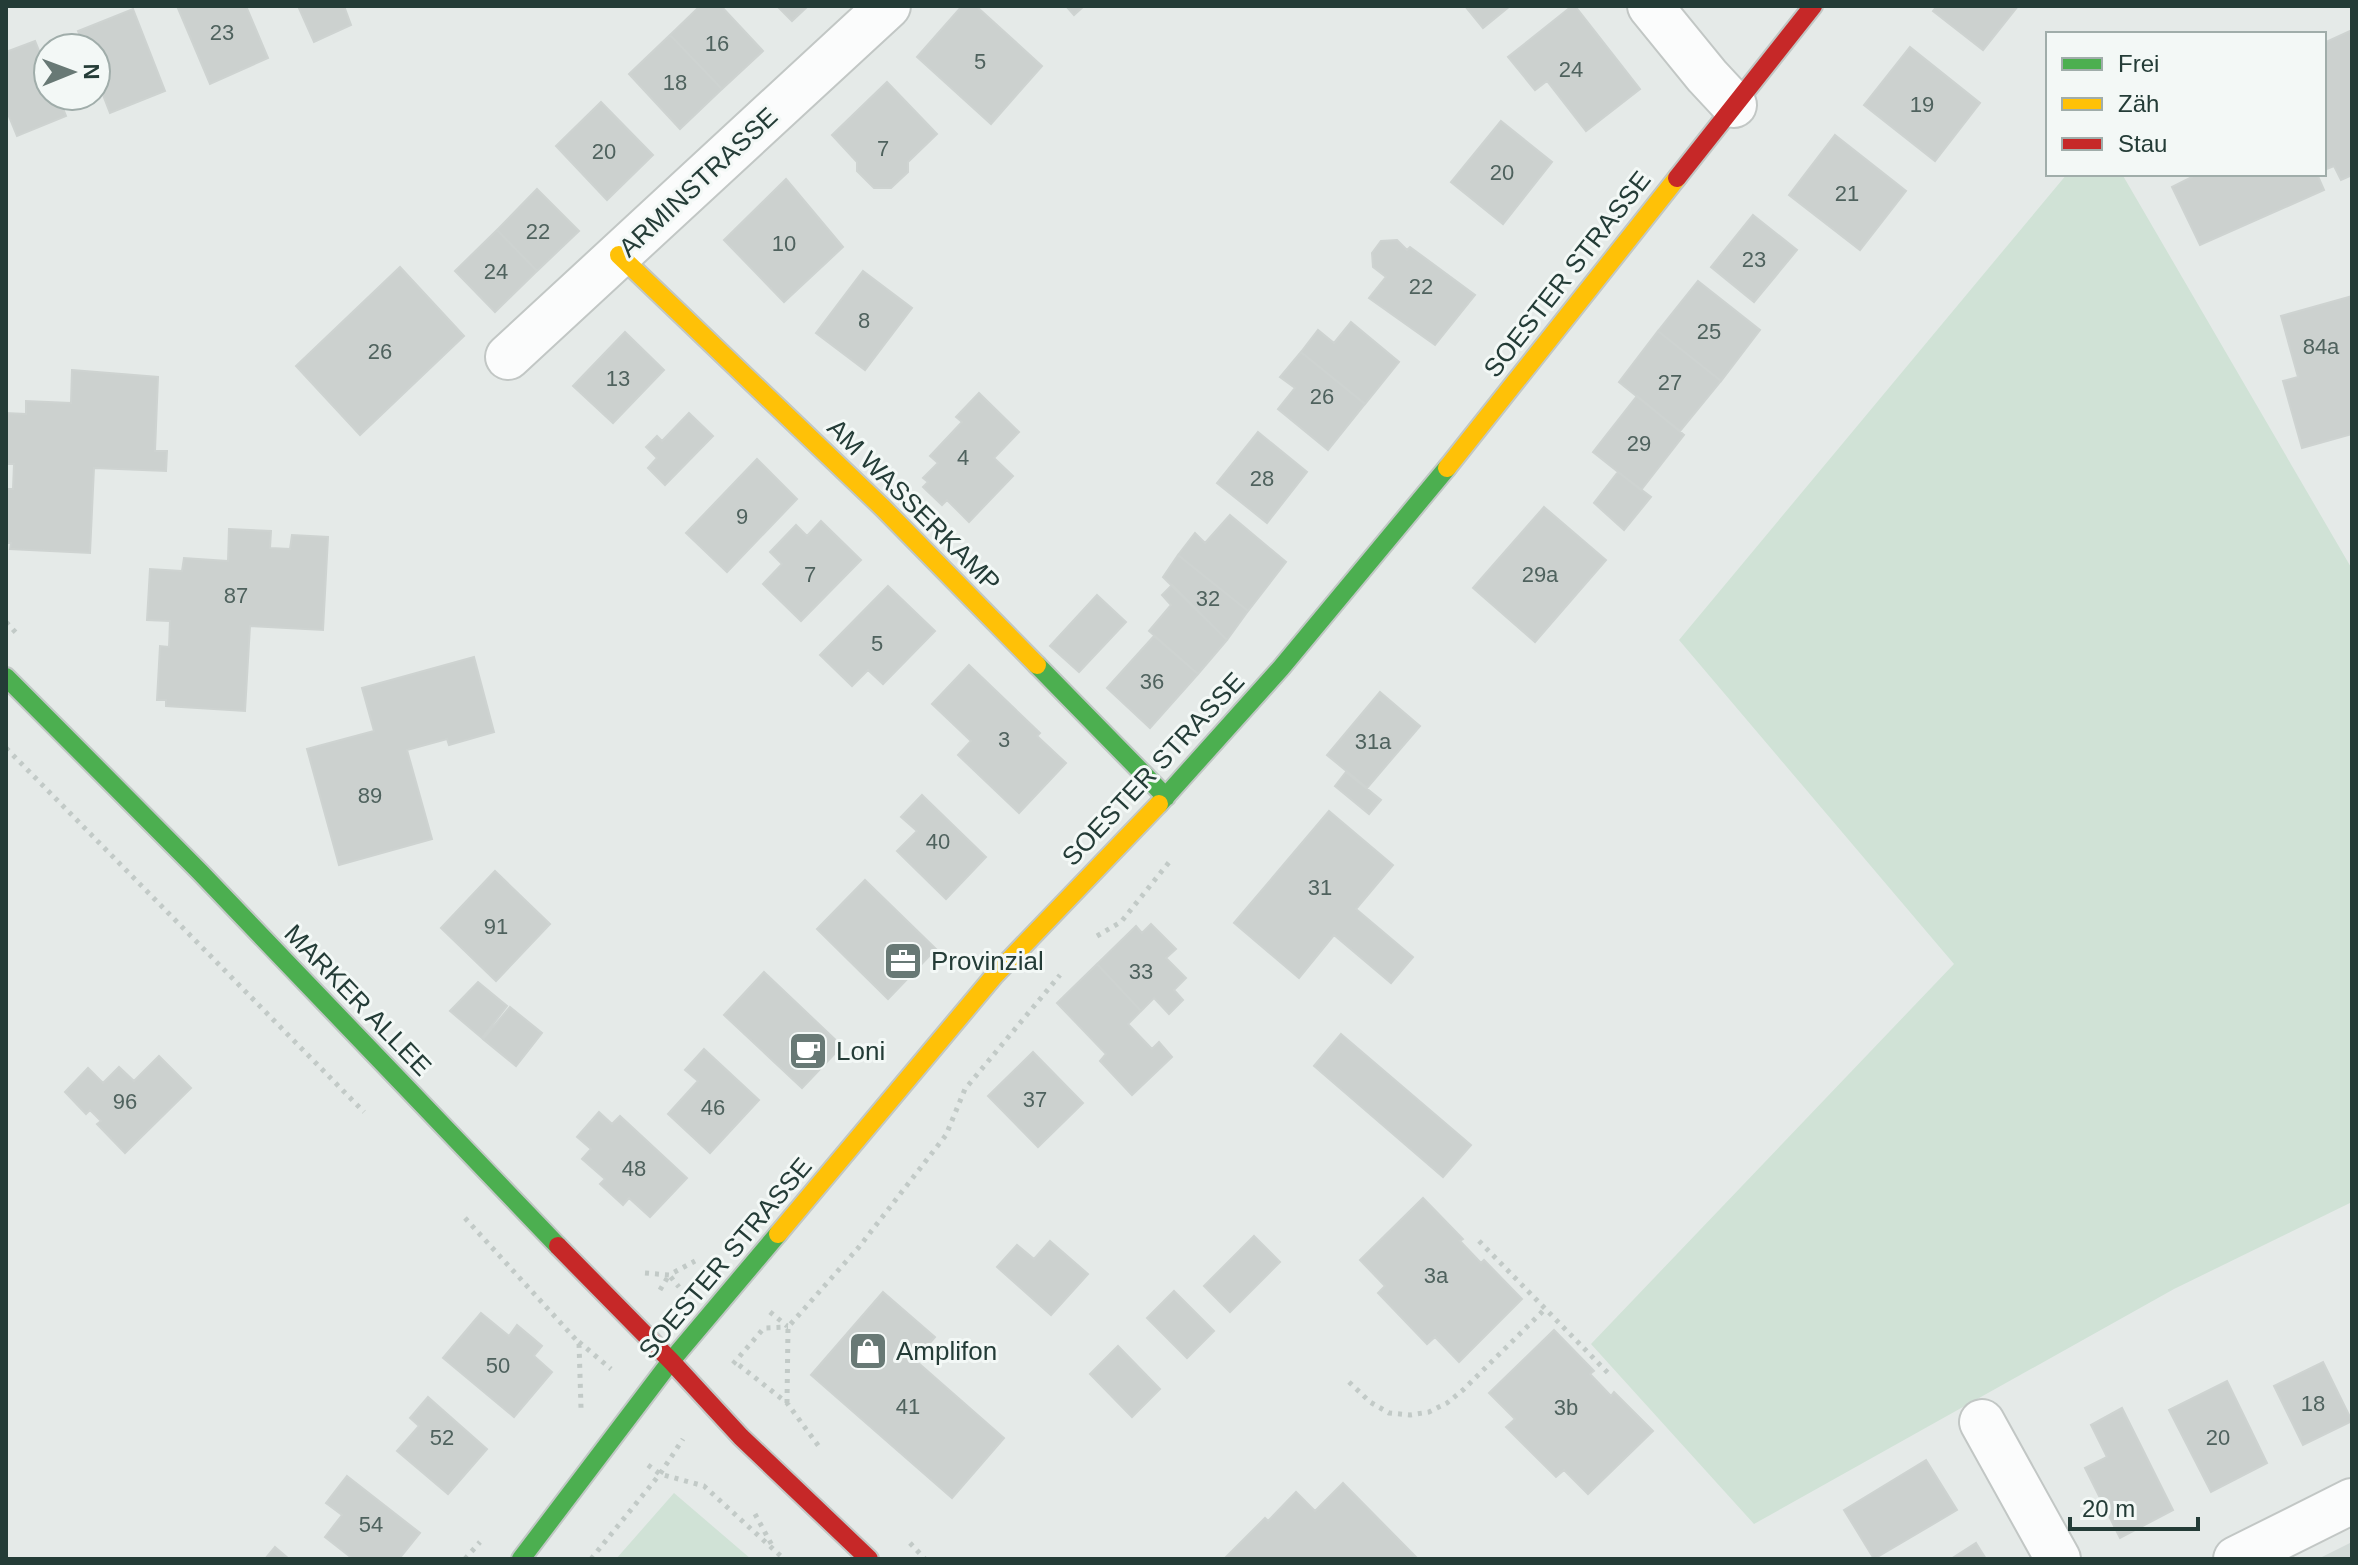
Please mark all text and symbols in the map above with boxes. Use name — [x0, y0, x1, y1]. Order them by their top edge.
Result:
house number: 23 — [210, 20, 234, 45]
house number: 16 — [705, 31, 729, 56]
north arrow — [32, 32, 112, 112]
legend — [2046, 32, 2326, 176]
house number: 5 — [974, 49, 986, 74]
text: Frei — [2118, 50, 2159, 77]
house number: 24 — [1559, 57, 1583, 82]
text: N — [79, 63, 104, 80]
house number: 18 — [663, 70, 687, 95]
text: Zäh — [2118, 90, 2159, 117]
house number: 19 — [1910, 92, 1934, 117]
street label: ARMINSTRASSE — [613, 101, 783, 263]
text: Stau — [2118, 130, 2167, 157]
house number: 7 — [877, 136, 889, 161]
house number: 20 — [592, 139, 616, 164]
house number: 20 — [1490, 160, 1514, 185]
street label: SOESTER STRASSE — [1477, 165, 1657, 383]
house number: 21 — [1835, 181, 1859, 206]
house number: 22 — [526, 219, 550, 244]
house number: 10 — [772, 231, 796, 256]
house number: 23 — [1742, 247, 1766, 272]
house number: 24 — [484, 259, 508, 284]
house number: 22 — [1409, 274, 1433, 299]
house number: 8 — [858, 308, 870, 333]
house number: 25 — [1697, 319, 1721, 344]
house number: 84a — [2303, 334, 2340, 359]
house number: 26 — [368, 339, 392, 364]
house number: 13 — [606, 366, 630, 391]
house number: 27 — [1658, 370, 1682, 395]
house number: 26 — [1310, 384, 1334, 409]
street label: AM WASSERKAMP — [821, 412, 1007, 598]
house number: 29 — [1627, 431, 1651, 456]
house number: 4 — [957, 445, 969, 470]
house number: 28 — [1250, 466, 1274, 491]
house number: 9 — [736, 504, 748, 529]
house number: 7 — [804, 562, 816, 587]
house number: 29a — [1522, 562, 1559, 587]
house number: 87 — [224, 583, 248, 608]
house number: 32 — [1196, 586, 1220, 611]
house number: 5 — [871, 631, 883, 656]
street label: SOESTER STRASSE — [1056, 666, 1250, 872]
house number: 36 — [1140, 669, 1164, 694]
house number: 3 — [998, 727, 1010, 752]
house number: 31a — [1355, 729, 1392, 754]
house number: 89 — [358, 783, 382, 808]
house number: 40 — [926, 829, 950, 854]
house number: 31 — [1308, 875, 1332, 900]
house number: 91 — [484, 914, 508, 939]
street label: MARKER ALLEE — [278, 918, 438, 1082]
office icon: Provinzial — [882, 940, 924, 982]
place label: Provinzial — [931, 946, 1044, 976]
house number: 33 — [1129, 959, 1153, 984]
cafe icon: Loni — [787, 1030, 829, 1072]
place label: Loni — [836, 1036, 885, 1066]
house number: 37 — [1023, 1087, 1047, 1112]
house number: 96 — [113, 1089, 137, 1114]
house number: 46 — [701, 1095, 725, 1120]
street label: SOESTER STRASSE — [632, 1152, 818, 1364]
house number: 48 — [622, 1156, 646, 1181]
house number: 3a — [1424, 1263, 1449, 1288]
shop icon: Amplifon — [847, 1330, 889, 1372]
place label: Amplifon — [896, 1336, 997, 1366]
house number: 50 — [486, 1353, 510, 1378]
house number: 18 — [2301, 1391, 2325, 1416]
house number: 41 — [896, 1394, 920, 1419]
house number: 3b — [1554, 1395, 1578, 1420]
house number: 52 — [430, 1425, 454, 1450]
house number: 20 — [2206, 1425, 2230, 1450]
scale bar — [2070, 1481, 2198, 1531]
text: 20 m — [2082, 1495, 2135, 1522]
house number: 54 — [359, 1512, 383, 1537]

